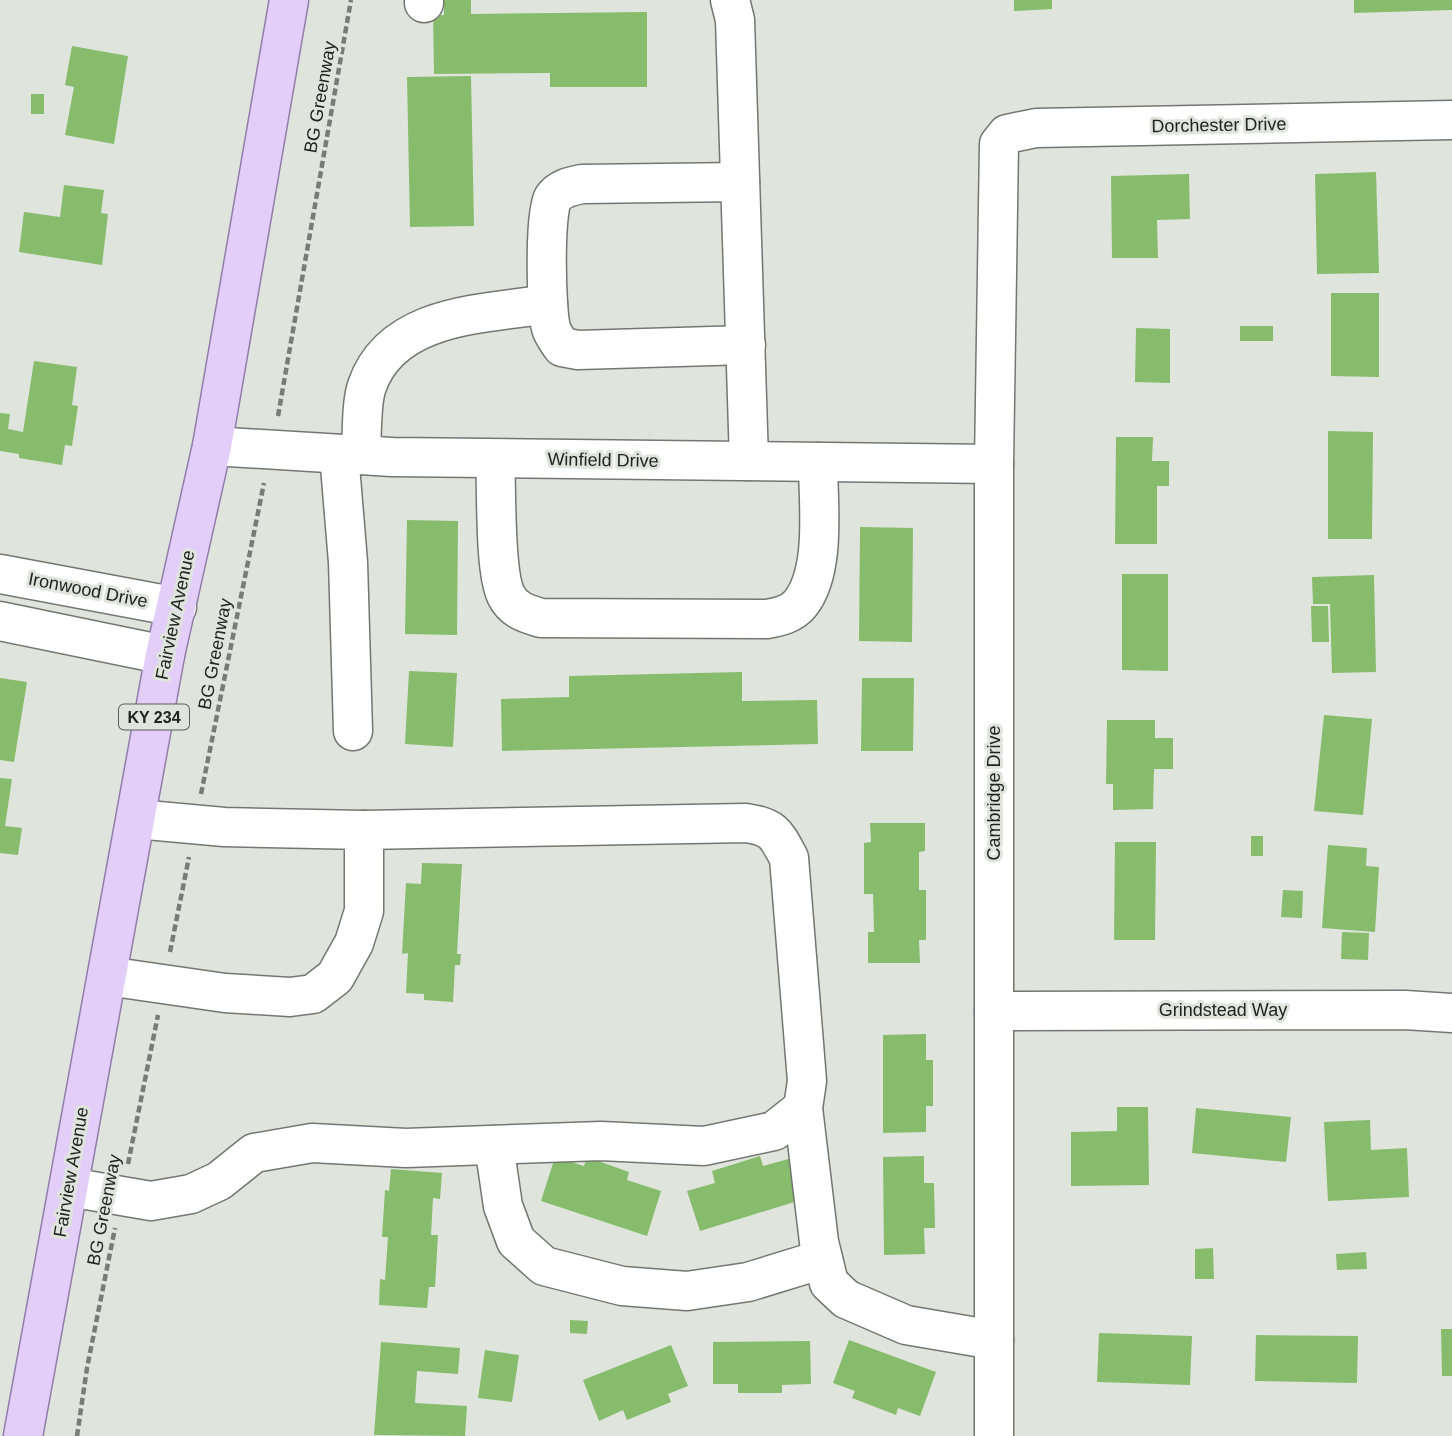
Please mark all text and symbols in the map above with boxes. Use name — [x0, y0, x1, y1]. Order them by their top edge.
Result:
street label: BG Greenway — [300, 40, 340, 154]
street label: Dorchester Drive — [1151, 114, 1287, 136]
street label: Winfield Drive — [547, 449, 659, 471]
street label: Fairview Avenue — [152, 548, 198, 682]
street label: Ironwood Drive — [27, 569, 149, 611]
street label: BG Greenway — [194, 597, 236, 711]
road number: KY 234 — [119, 704, 189, 730]
street label: Cambridge Drive — [984, 725, 1004, 861]
street label: Grindstead Way — [1159, 1000, 1287, 1020]
street label: Fairview Avenue — [50, 1105, 92, 1239]
street label: BG Greenway — [83, 1153, 125, 1267]

